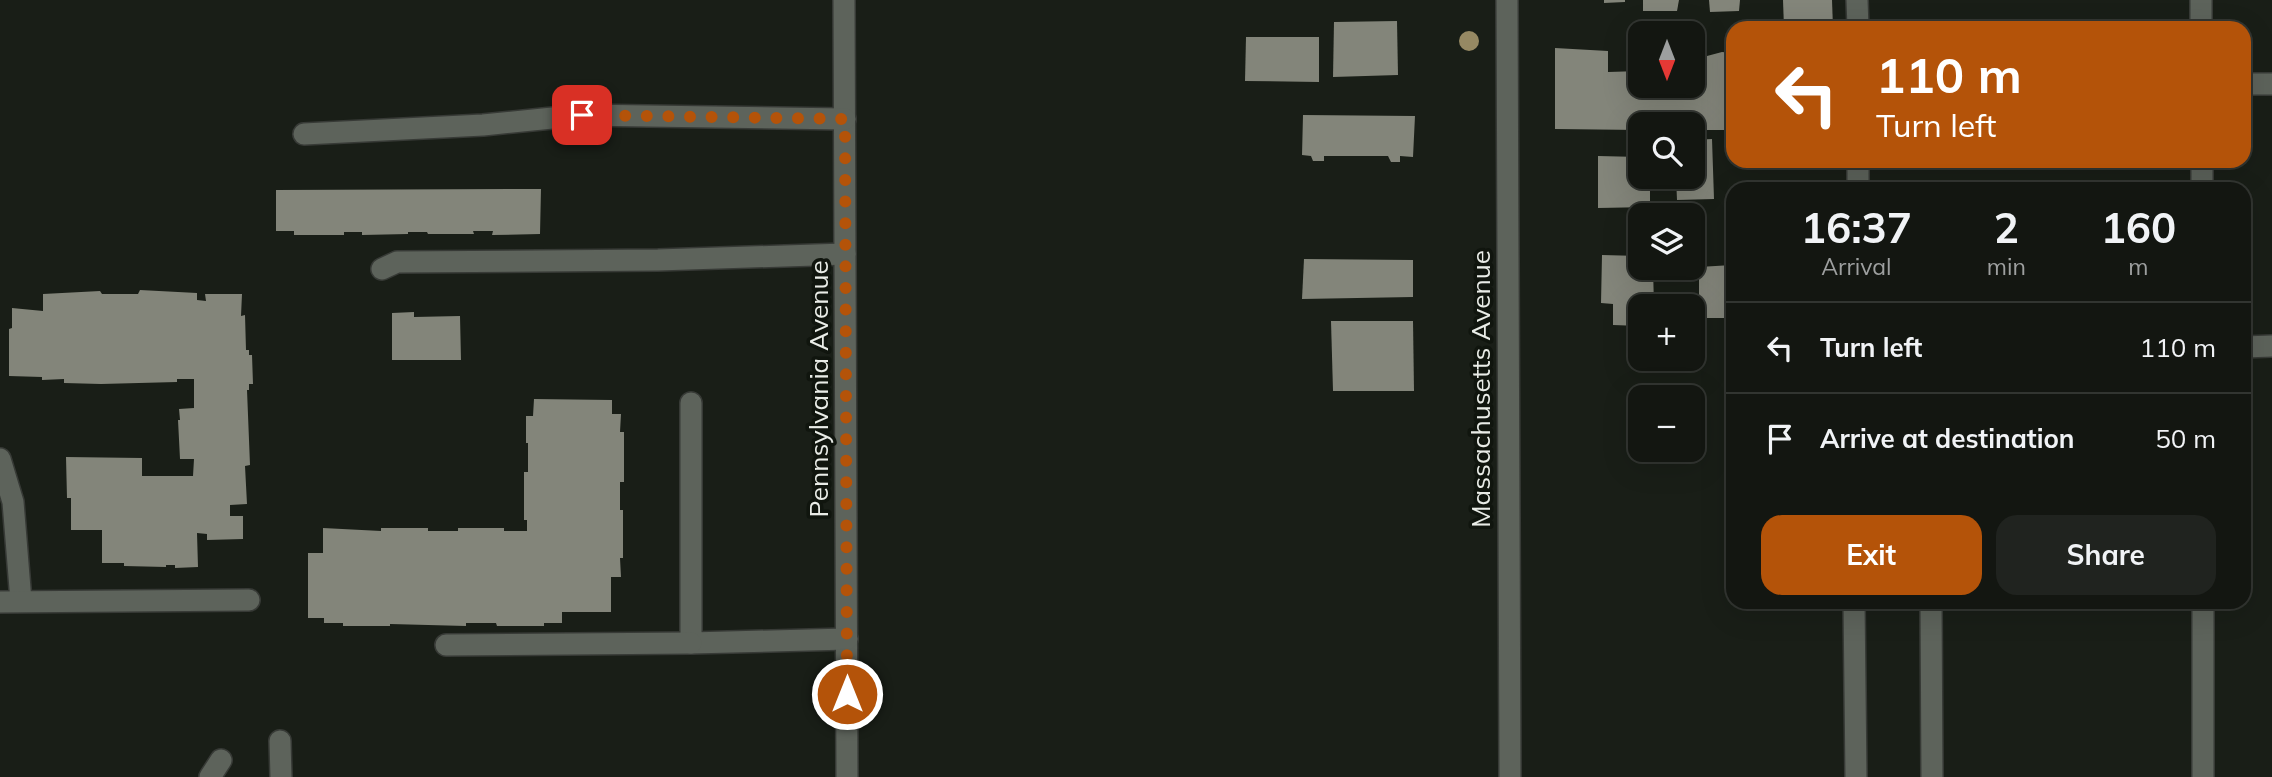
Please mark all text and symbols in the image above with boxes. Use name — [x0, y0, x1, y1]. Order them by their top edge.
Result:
north arrow — [1628, 21, 1704, 98]
map controls — [1628, 21, 1705, 462]
text: 110 m — [1876, 44, 2022, 105]
icon: left — [1761, 49, 1852, 140]
pin — [552, 85, 612, 145]
icon: arrive — [563, 96, 601, 134]
text: Turn left — [1876, 105, 1996, 145]
button: search — [1628, 112, 1705, 189]
text: 16:37 — [1801, 201, 1912, 254]
text: 2 — [1994, 201, 2019, 254]
text: 160 — [2101, 201, 2176, 254]
button: layers — [1628, 203, 1705, 280]
street label: Massachusetts Avenue — [1464, 250, 1497, 528]
text: Arrival — [1821, 252, 1892, 281]
text: min — [1987, 252, 2026, 281]
text: m — [2128, 252, 2149, 281]
street label: Pennsylvania Avenue — [802, 260, 835, 518]
button: + — [1628, 294, 1705, 371]
icon: left — [1761, 329, 1799, 367]
text: Turn left — [1820, 331, 1922, 364]
text: 110 m — [2140, 331, 2216, 364]
button: − — [1628, 385, 1705, 462]
icon: arrive — [1761, 420, 1799, 458]
text: Arrive at destination — [1820, 422, 2075, 455]
text: 50 m — [2155, 422, 2216, 455]
button: Exit — [1761, 515, 1982, 595]
button: Share — [1996, 515, 2216, 595]
position arrow — [810, 657, 884, 731]

